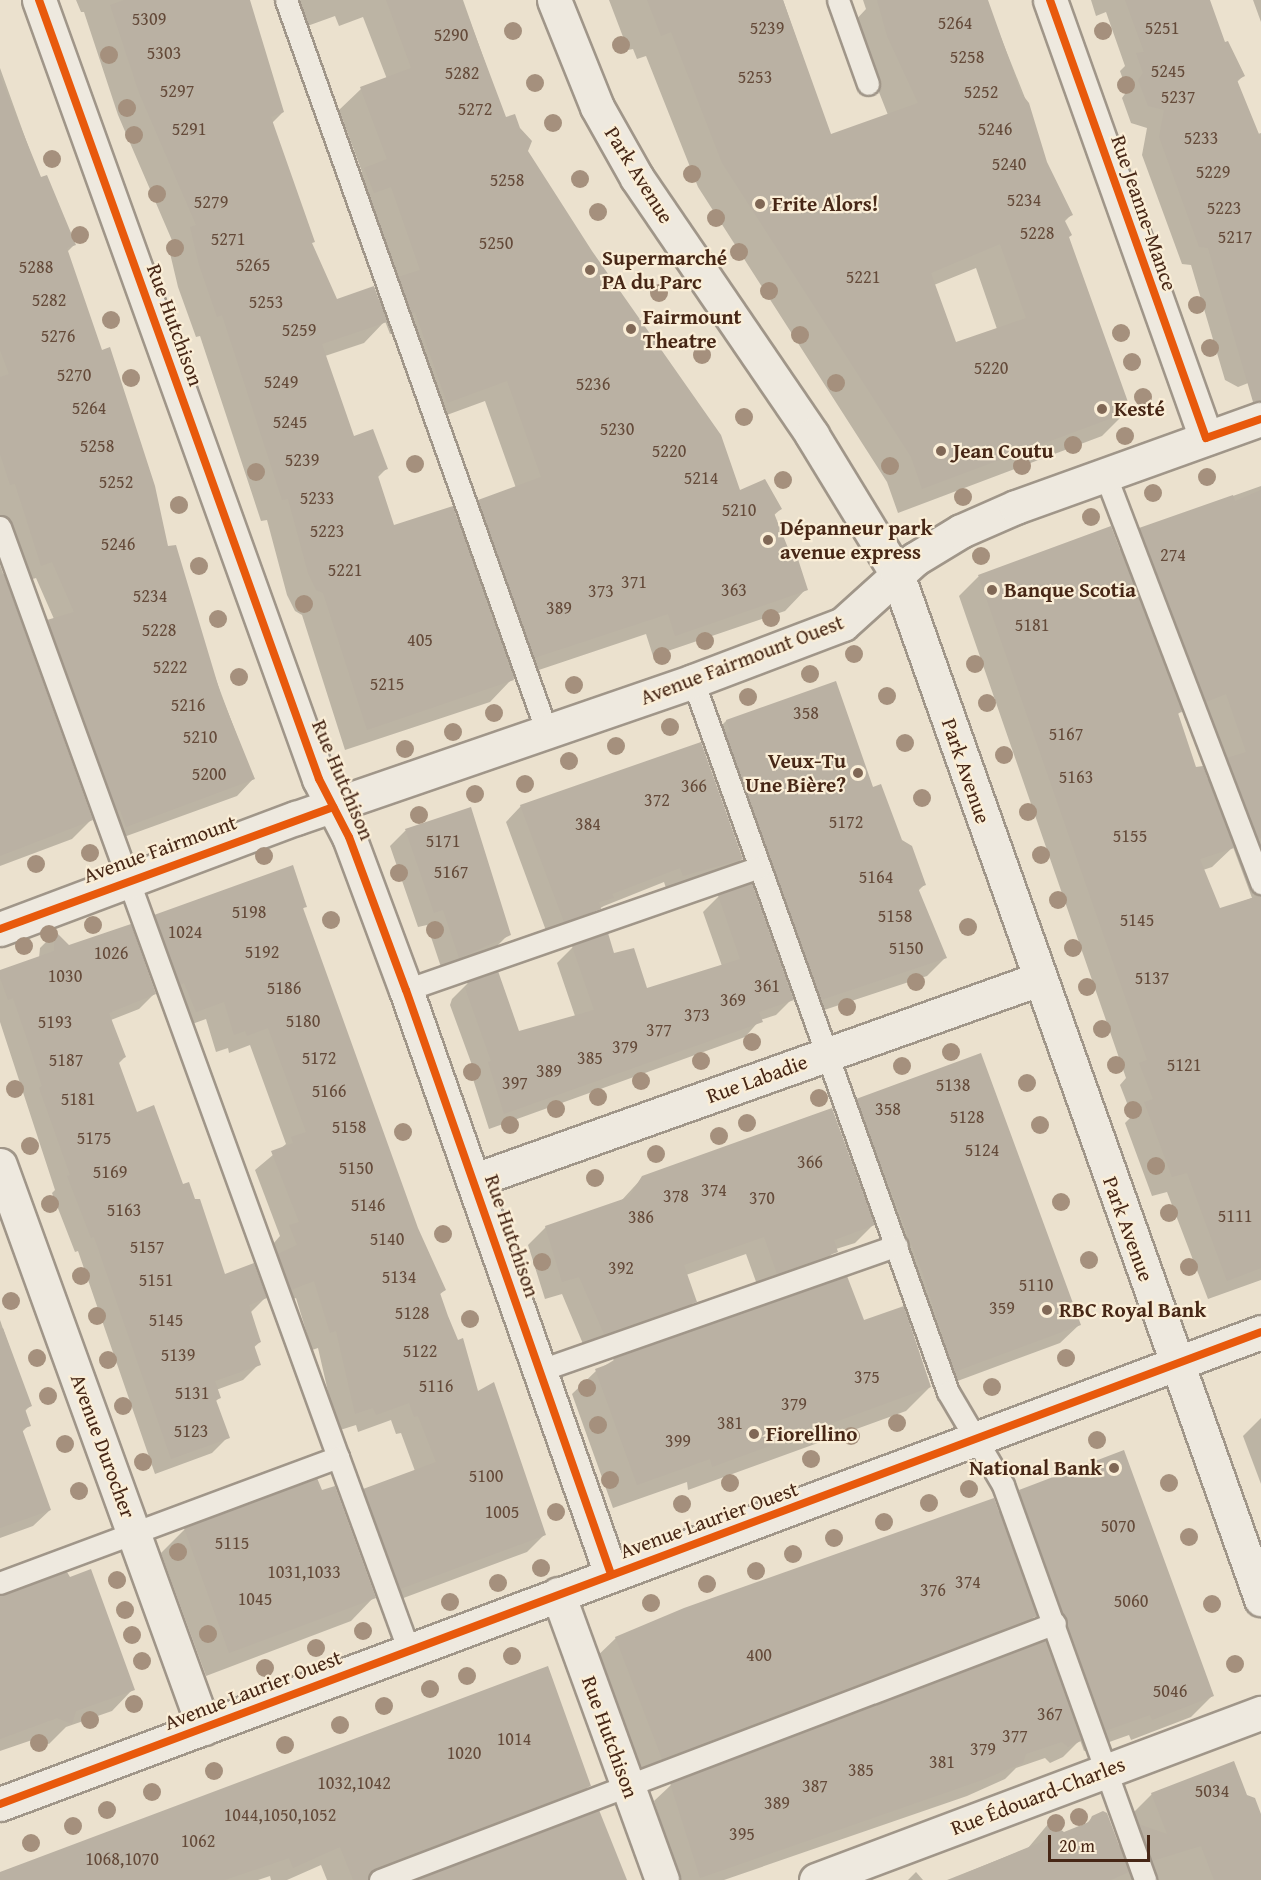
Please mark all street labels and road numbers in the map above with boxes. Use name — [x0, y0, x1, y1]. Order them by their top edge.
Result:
street label: Park Avenue — [599, 122, 679, 228]
street label: Rue Jeanne-Mance — [1106, 132, 1182, 294]
street label: Rue Hutchison — [141, 260, 209, 390]
street label: Avenue Fairmount Ouest — [637, 610, 847, 710]
street label: Park Avenue — [936, 715, 996, 827]
street label: Rue Hutchison — [306, 716, 380, 844]
street label: Avenue Fairmount — [80, 810, 240, 888]
street label: Rue Labadie — [703, 1049, 811, 1109]
street label: Rue Hutchison — [479, 1171, 545, 1301]
street label: Park Avenue — [1097, 1173, 1159, 1285]
street label: Avenue Durocher — [65, 1370, 141, 1522]
street label: Avenue Laurier Ouest — [616, 1476, 802, 1564]
street label: Avenue Laurier Ouest — [161, 1645, 345, 1735]
street label: Rue Hutchison — [576, 1672, 644, 1802]
street label: Rue Édouard-Charles — [947, 1751, 1129, 1841]

